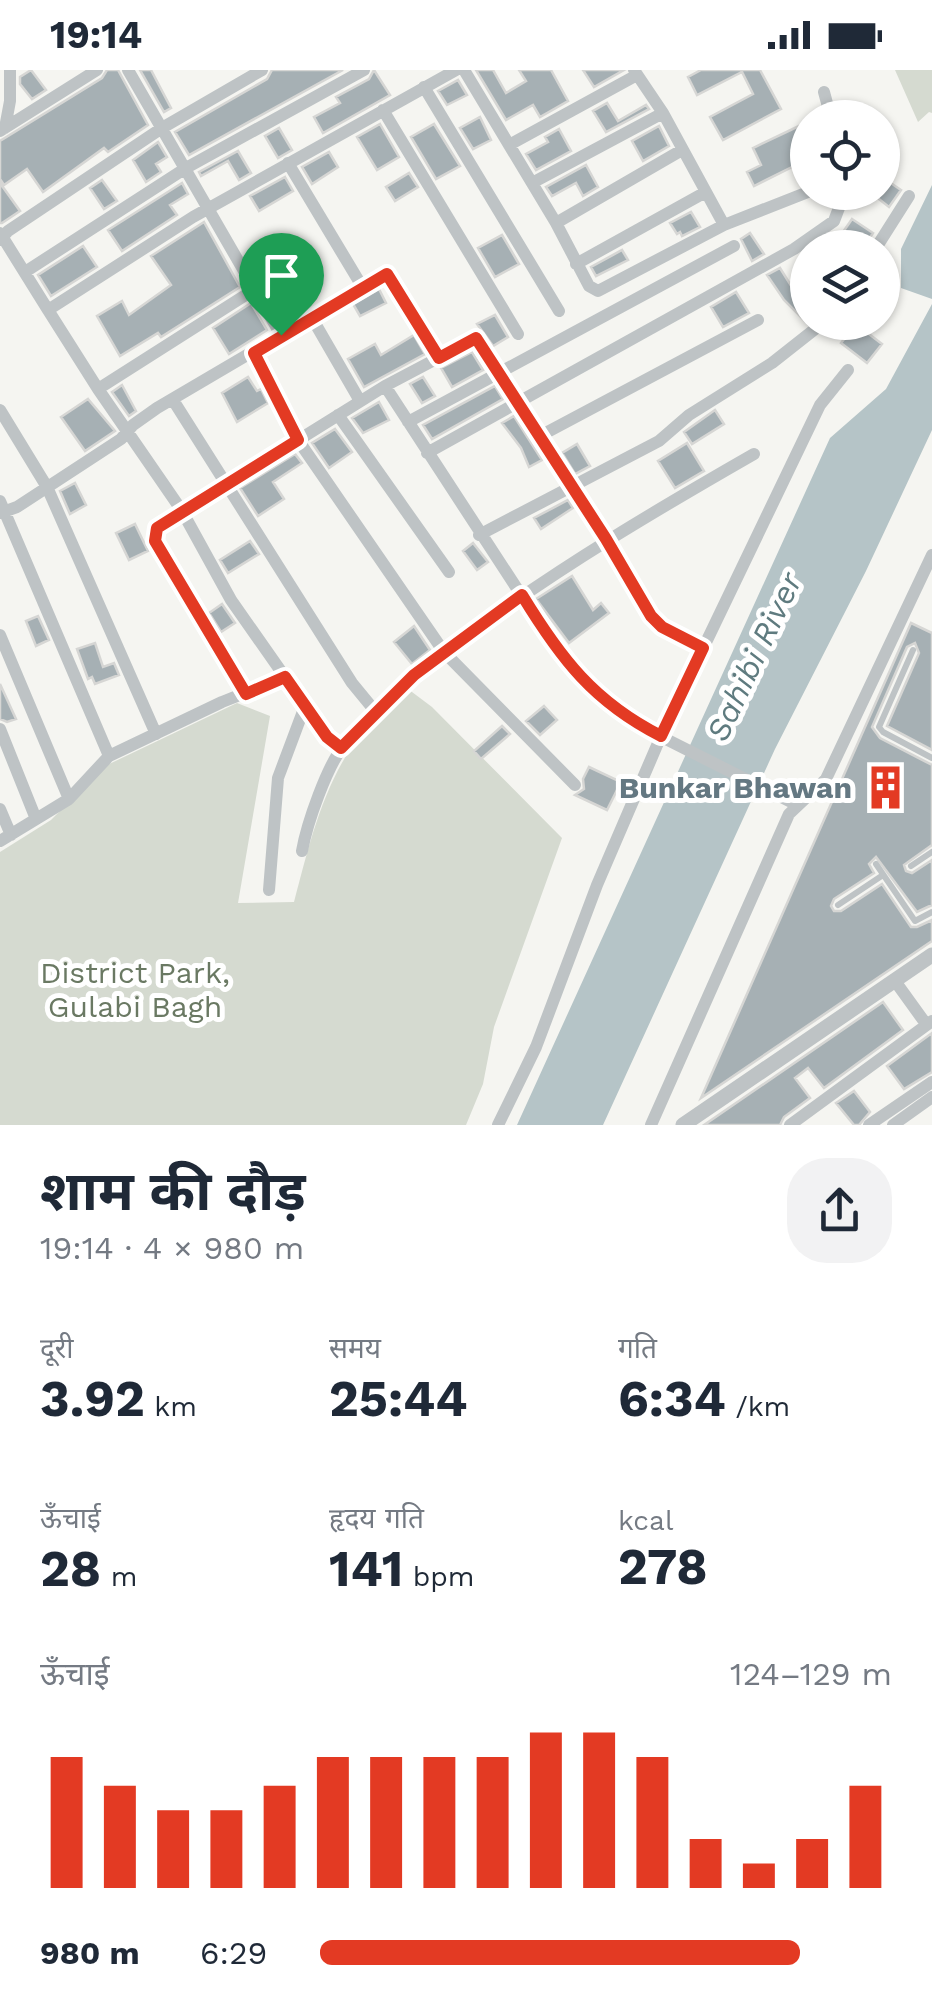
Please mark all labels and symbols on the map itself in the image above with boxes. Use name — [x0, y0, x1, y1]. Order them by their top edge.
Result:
pin — [239, 233, 324, 336]
water label: Sahibi River — [698, 565, 810, 747]
building icon: Bunkar Bhawan — [861, 763, 909, 811]
place label: Bunkar Bhawan — [619, 770, 852, 805]
park label: District Park, Gulabi Bagh — [40, 955, 230, 1024]

